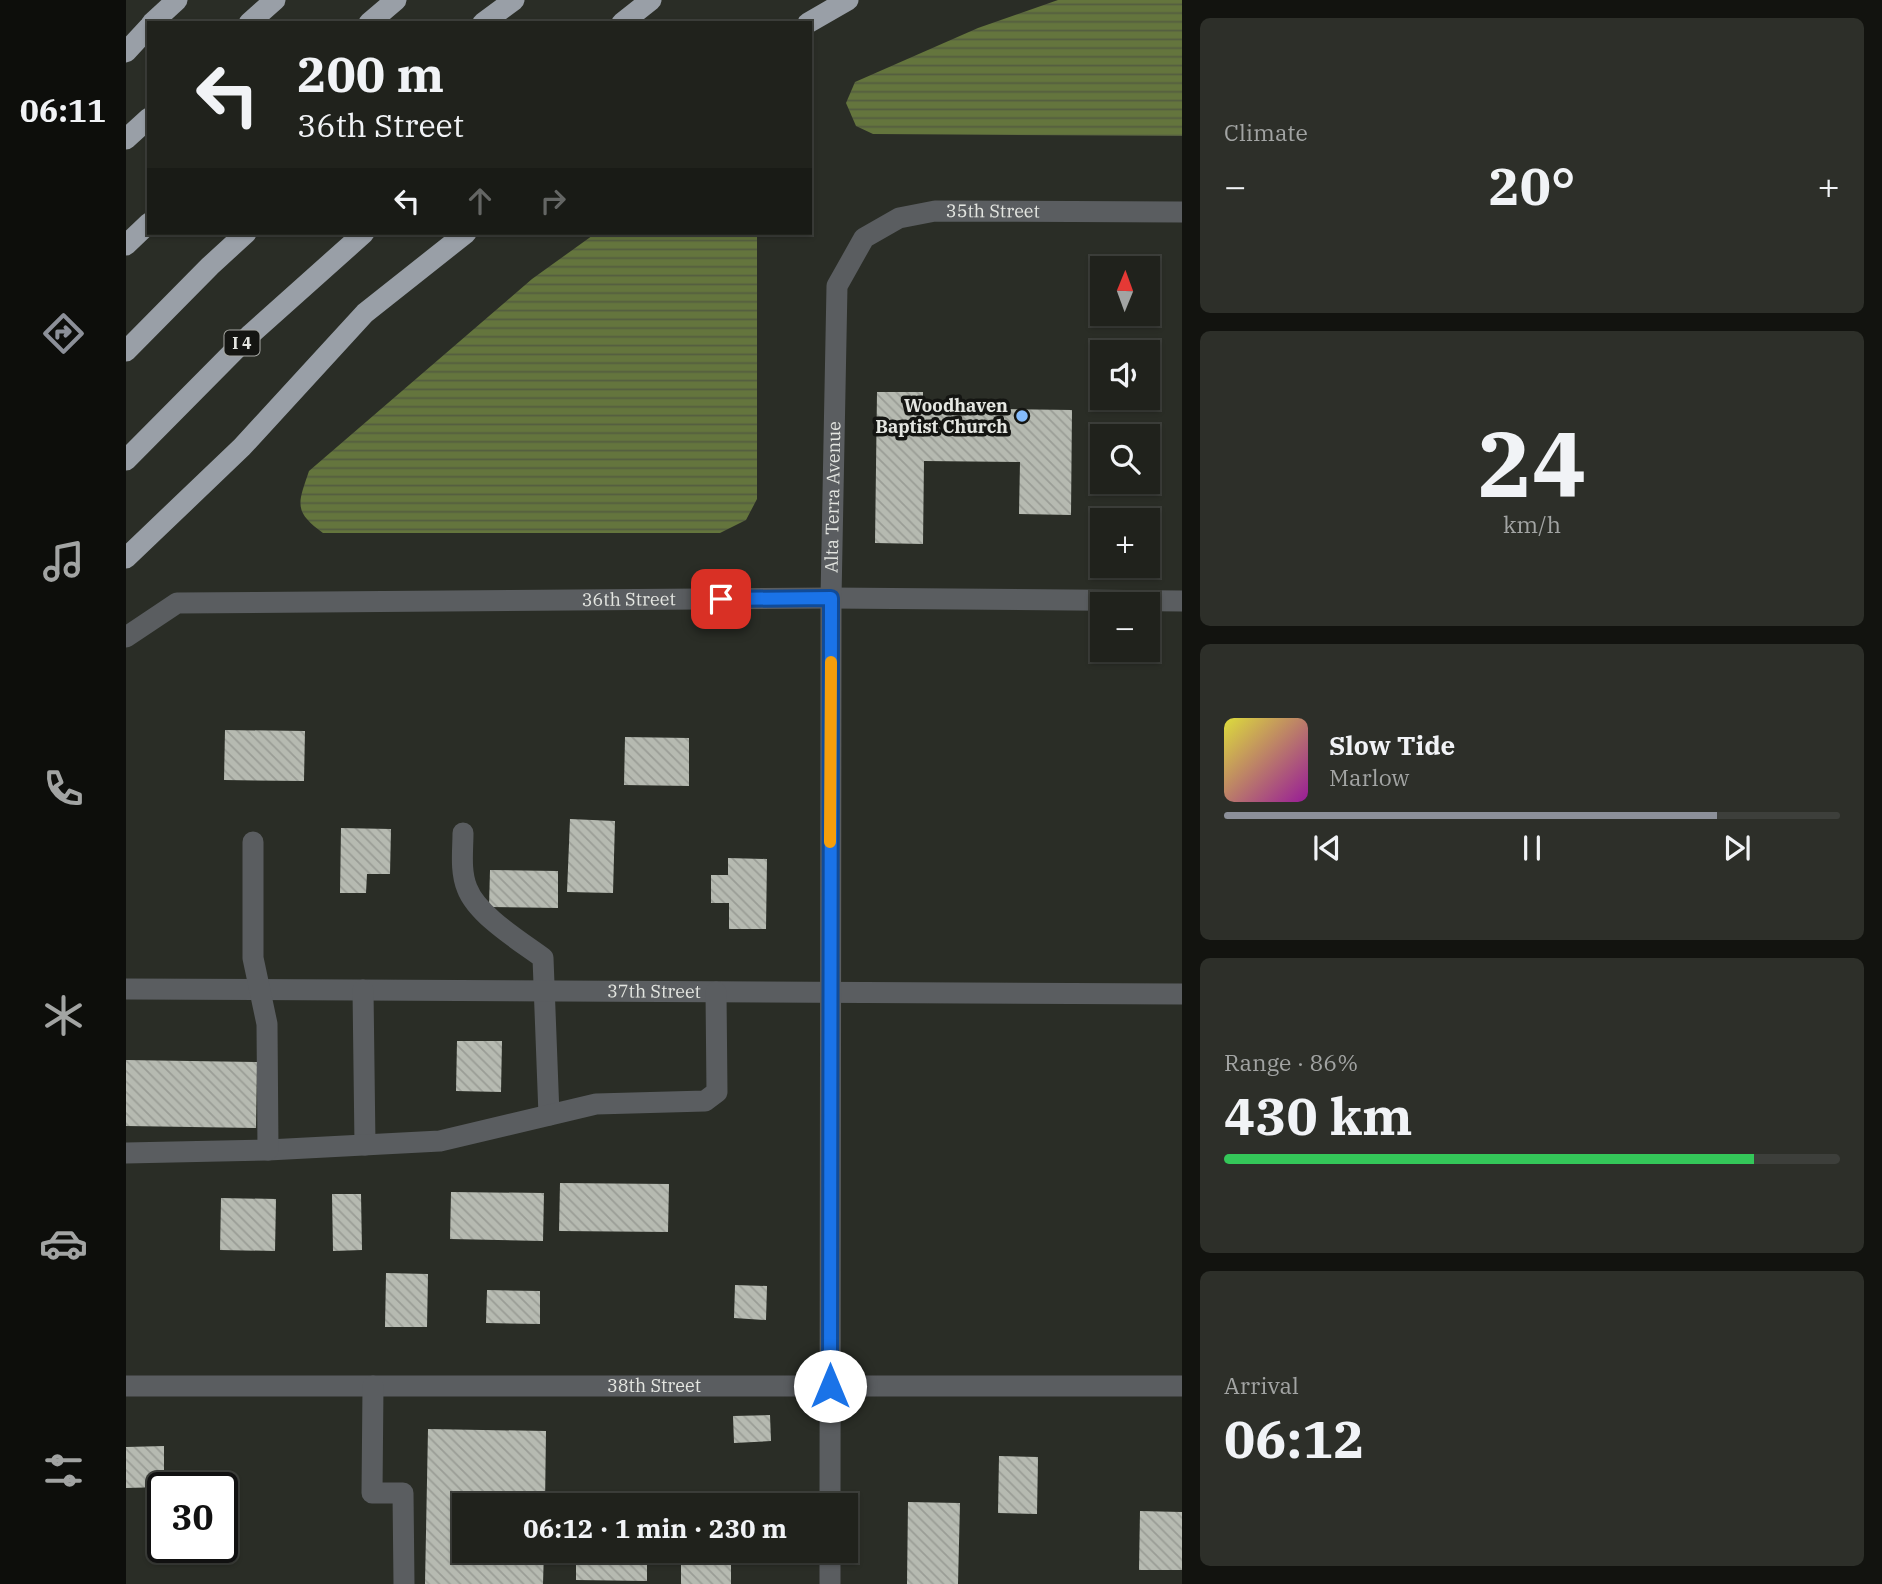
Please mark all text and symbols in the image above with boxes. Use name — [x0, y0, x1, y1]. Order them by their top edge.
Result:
text: 200 m — [297, 42, 444, 105]
icon: left — [182, 49, 273, 140]
text: 06:11 — [20, 89, 106, 131]
text: 36th Street — [297, 104, 464, 146]
text: Climate — [1224, 117, 1308, 147]
text: 20° — [1489, 152, 1575, 219]
text: − — [1224, 161, 1247, 210]
text: + — [1817, 161, 1840, 210]
icon: left — [388, 182, 426, 220]
icon: ahead — [461, 182, 499, 220]
icon: right — [534, 182, 572, 220]
street label: 35th Street — [946, 199, 1040, 222]
north arrow — [1090, 256, 1160, 326]
map controls — [1090, 256, 1160, 662]
icon: directions — [39, 309, 88, 358]
road number: I 4 — [225, 330, 260, 356]
button: sound — [1090, 340, 1160, 410]
place label: Woodhaven Baptist Church — [875, 394, 1008, 438]
text: 24 — [1477, 404, 1587, 522]
marker: Woodhaven Baptist Church — [1014, 408, 1030, 424]
street label: Alta Terra Avenue — [819, 421, 845, 573]
button: search — [1090, 424, 1160, 494]
button: + — [1090, 508, 1160, 578]
text: km/h — [1503, 509, 1561, 539]
icon: music — [39, 537, 88, 586]
pin — [691, 569, 751, 629]
icon: arrive — [702, 580, 740, 618]
street label: 36th Street — [582, 587, 676, 611]
button: − — [1090, 592, 1160, 662]
text: Slow Tide — [1329, 728, 1455, 762]
text: Marlow — [1329, 762, 1409, 792]
icon: phone — [39, 764, 88, 813]
icon: previous — [1308, 829, 1346, 867]
icon: pause — [1513, 829, 1551, 867]
icon: next — [1718, 829, 1756, 867]
street label: 37th Street — [607, 979, 701, 1003]
icon: climate — [39, 991, 88, 1040]
text: Range · 86% — [1224, 1047, 1358, 1077]
text: 430 km — [1224, 1082, 1413, 1149]
icon: car — [39, 1219, 88, 1268]
position arrow — [793, 1349, 867, 1423]
text: Arrival — [1224, 1370, 1299, 1400]
street label: 38th Street — [607, 1374, 701, 1397]
text: 06:12 — [1224, 1405, 1365, 1472]
icon: filters — [39, 1446, 88, 1495]
speed limit sign: 30 — [147, 1472, 238, 1563]
text: 06:12 · 1 min · 230 m — [523, 1511, 787, 1545]

